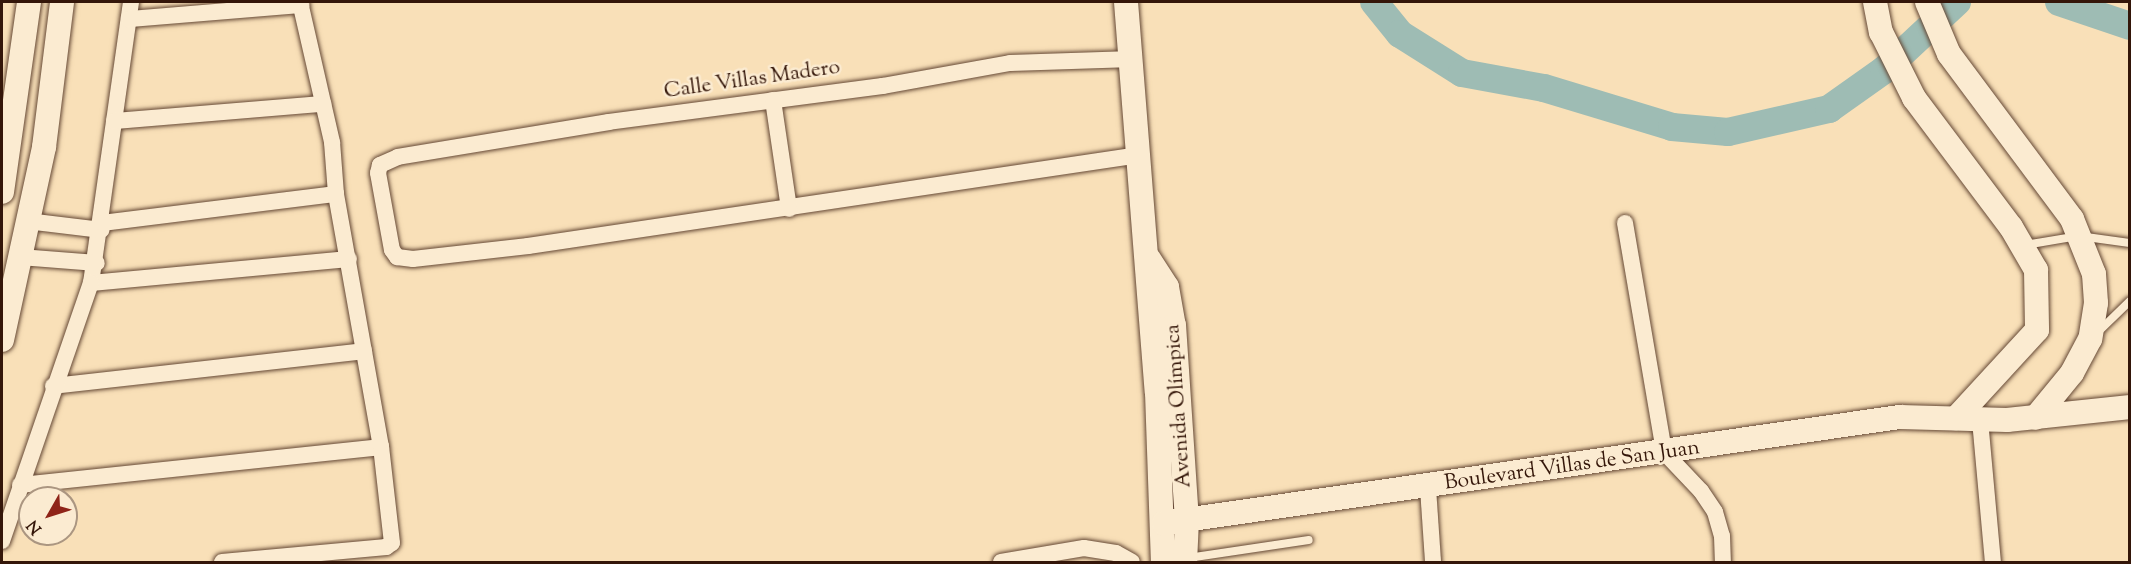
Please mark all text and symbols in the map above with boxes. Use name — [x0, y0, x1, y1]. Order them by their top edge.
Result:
street label: Calle Villas Madero — [662, 55, 842, 105]
street label: Avenida Olímpica — [1161, 323, 1197, 489]
street label: Boulevard Villas de San Juan — [1443, 436, 1701, 496]
north arrow — [18, 486, 78, 546]
text: N — [22, 514, 48, 539]

